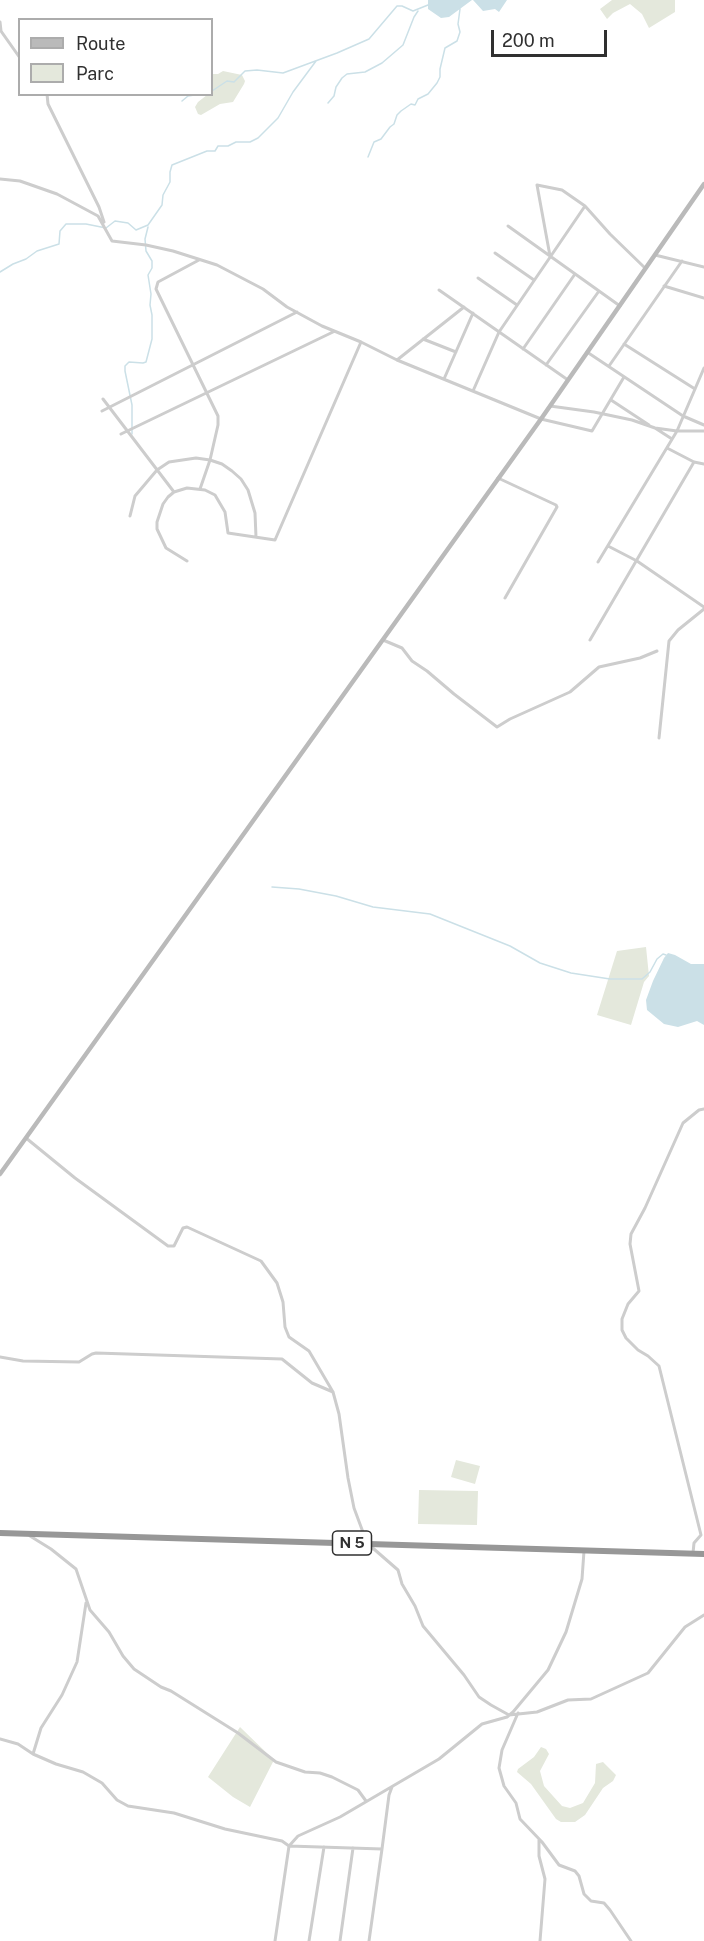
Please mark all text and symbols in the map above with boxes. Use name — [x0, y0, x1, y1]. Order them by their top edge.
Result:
legend — [18, 18, 213, 96]
scale bar — [494, 18, 610, 56]
text: 200 m — [502, 30, 555, 51]
text: Route — [76, 33, 125, 54]
text: Parc — [76, 63, 114, 84]
road number: N 5 — [332, 1531, 372, 1555]

